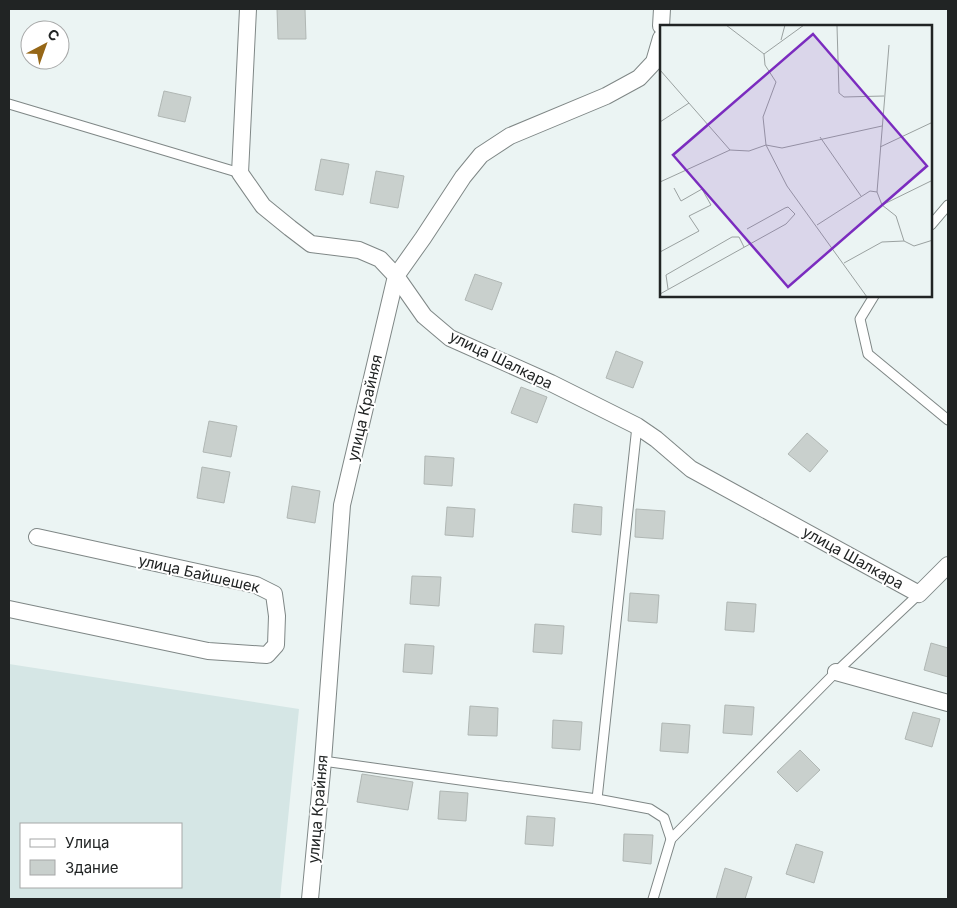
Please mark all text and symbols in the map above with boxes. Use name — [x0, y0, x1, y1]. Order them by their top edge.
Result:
north arrow — [20, 20, 70, 70]
text: С — [44, 25, 63, 45]
inset map — [660, 25, 932, 298]
street label: улица Шалкара — [446, 326, 556, 393]
street label: улица Крайняя — [343, 353, 386, 463]
street label: улица Шалкара — [799, 522, 907, 593]
street label: улица Байшешек — [137, 550, 262, 597]
street label: улица Крайняя — [303, 754, 332, 864]
legend — [20, 823, 182, 888]
text: Улица — [65, 833, 109, 852]
text: Здание — [65, 858, 119, 877]

